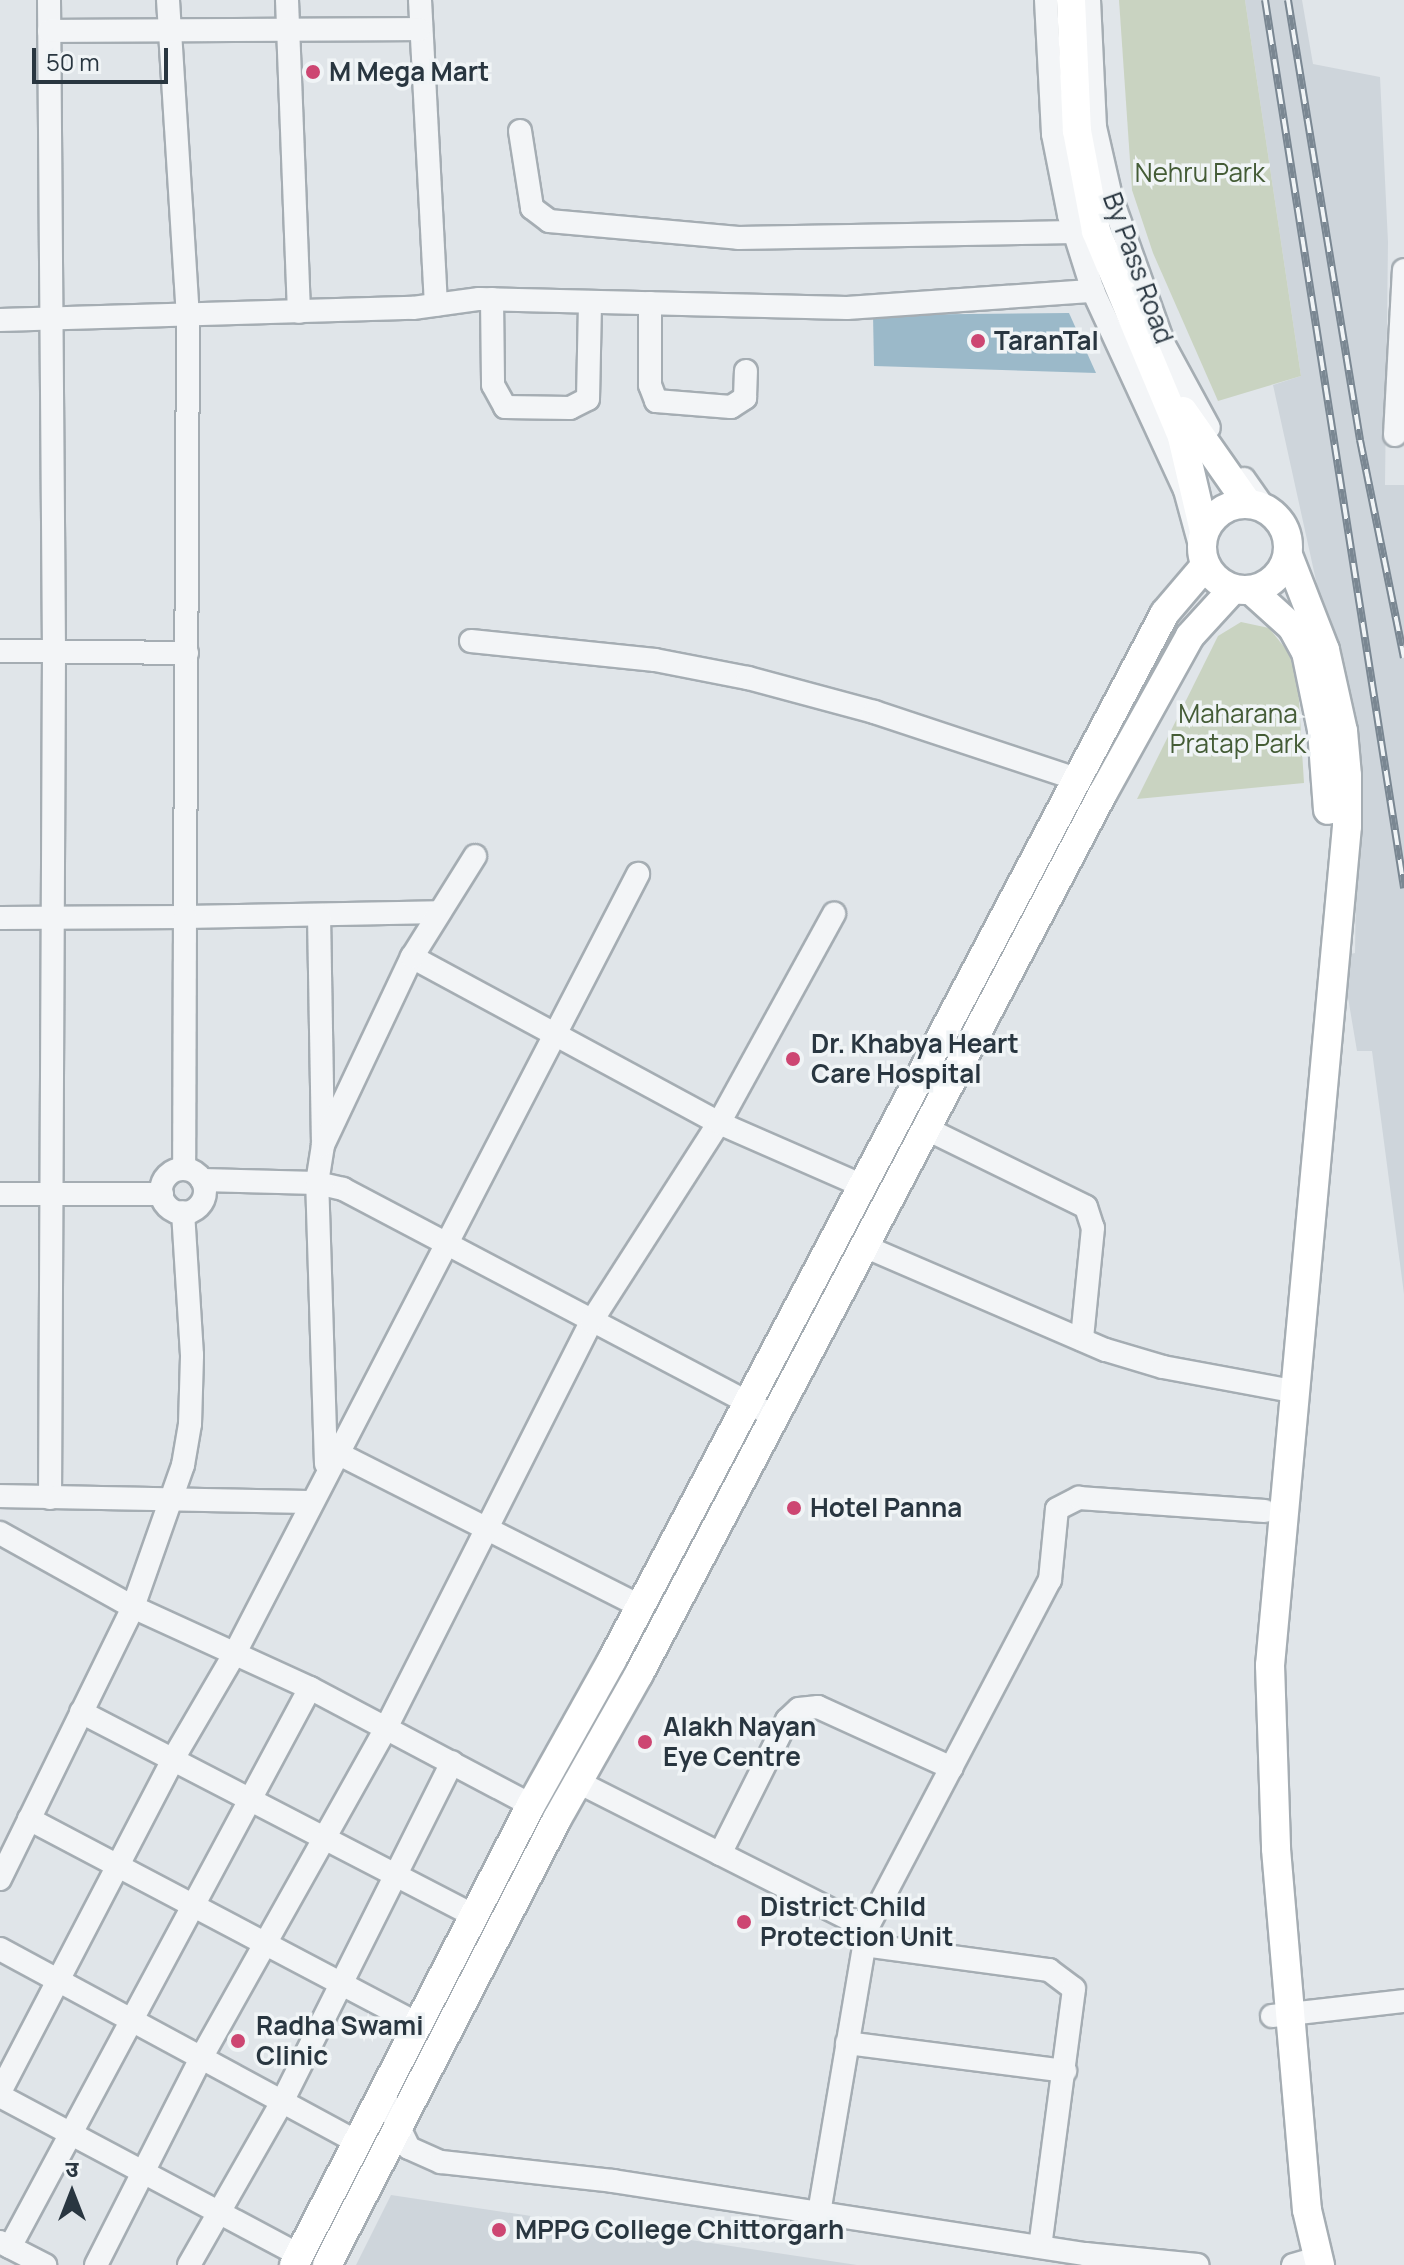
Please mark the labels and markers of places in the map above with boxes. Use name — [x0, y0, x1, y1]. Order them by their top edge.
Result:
place label: M Mega Mart — [329, 56, 489, 88]
marker: M Mega Mart — [304, 63, 322, 81]
place label: TaranTal — [994, 325, 1099, 357]
marker: TaranTal — [969, 332, 987, 350]
place label: Dr. Khabya Heart Care Hospital — [811, 1028, 1019, 1090]
marker: Dr. Khabya Heart Care Hospital — [782, 1048, 804, 1070]
place label: Hotel Panna — [810, 1492, 962, 1524]
marker: Hotel Panna — [785, 1499, 803, 1517]
place label: Alakh Nayan Eye Centre — [663, 1711, 816, 1772]
marker: Alakh Nayan Eye Centre — [634, 1731, 656, 1753]
place label: District Child Protection Unit — [760, 1891, 954, 1952]
marker: District Child Protection Unit — [735, 1913, 753, 1931]
place label: Radha Swami Clinic — [256, 2010, 423, 2072]
marker: Radha Swami Clinic — [227, 2030, 249, 2052]
place label: MPPG College Chittorgarh — [515, 2214, 844, 2246]
marker: MPPG College Chittorgarh — [490, 2221, 508, 2239]

